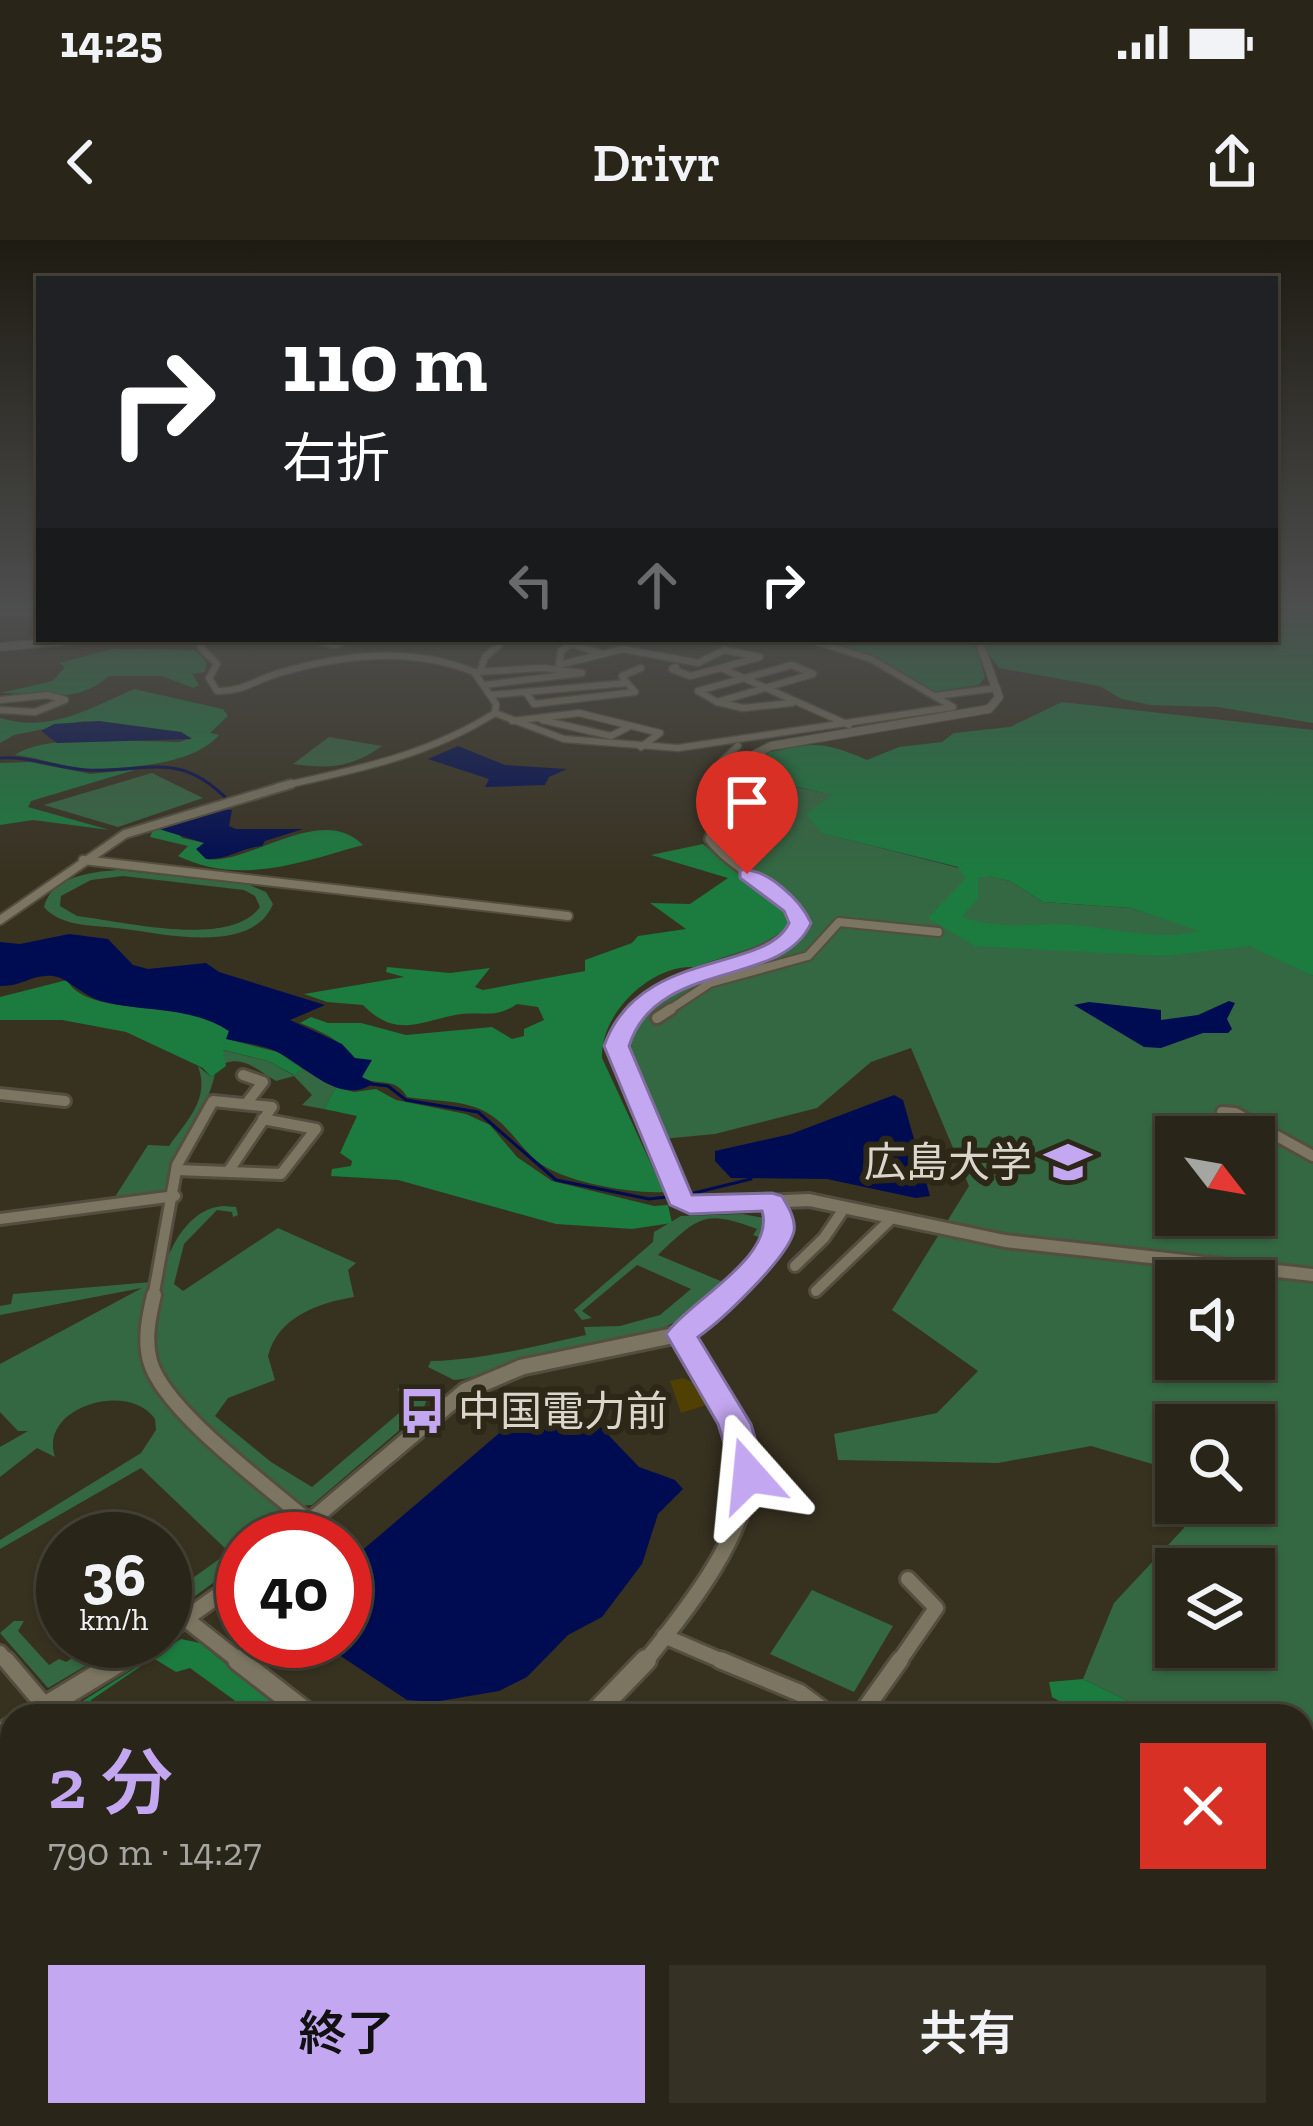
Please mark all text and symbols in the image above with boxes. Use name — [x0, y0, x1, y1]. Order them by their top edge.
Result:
text: 14:25 — [60, 15, 163, 69]
icon: back — [48, 129, 114, 195]
icon: share — [1199, 129, 1265, 195]
text: Drivr — [593, 130, 720, 195]
text: 110 m — [282, 312, 488, 413]
icon: right — [84, 324, 240, 480]
text: 右折 — [282, 426, 390, 491]
icon: left — [498, 552, 564, 618]
icon: ahead — [624, 552, 690, 618]
icon: right — [750, 552, 816, 618]
pin — [696, 751, 798, 874]
icon: arrive — [714, 769, 780, 835]
north arrow — [1155, 1116, 1275, 1236]
map controls — [1155, 1116, 1275, 1668]
place label: 広島大学 — [864, 1137, 1032, 1188]
school or university icon: 広島大学 — [1043, 1137, 1093, 1187]
button: sound — [1155, 1260, 1275, 1380]
bus stop icon: 中国電力前 — [397, 1386, 447, 1436]
place label: 中国電力前 — [458, 1386, 668, 1437]
button: search — [1155, 1404, 1275, 1524]
position arrow — [686, 1412, 812, 1538]
speed limit sign: 40 — [216, 1512, 372, 1668]
text: 36 — [82, 1539, 146, 1611]
button: layers — [1155, 1548, 1275, 1668]
text: km/h — [80, 1602, 148, 1638]
text: 2 分 — [48, 1740, 173, 1826]
button: close — [1140, 1743, 1266, 1869]
text: 790 m · 14:27 — [48, 1828, 262, 1875]
button: 終了 — [48, 1965, 645, 2103]
button: 共有 — [669, 1965, 1266, 2103]

